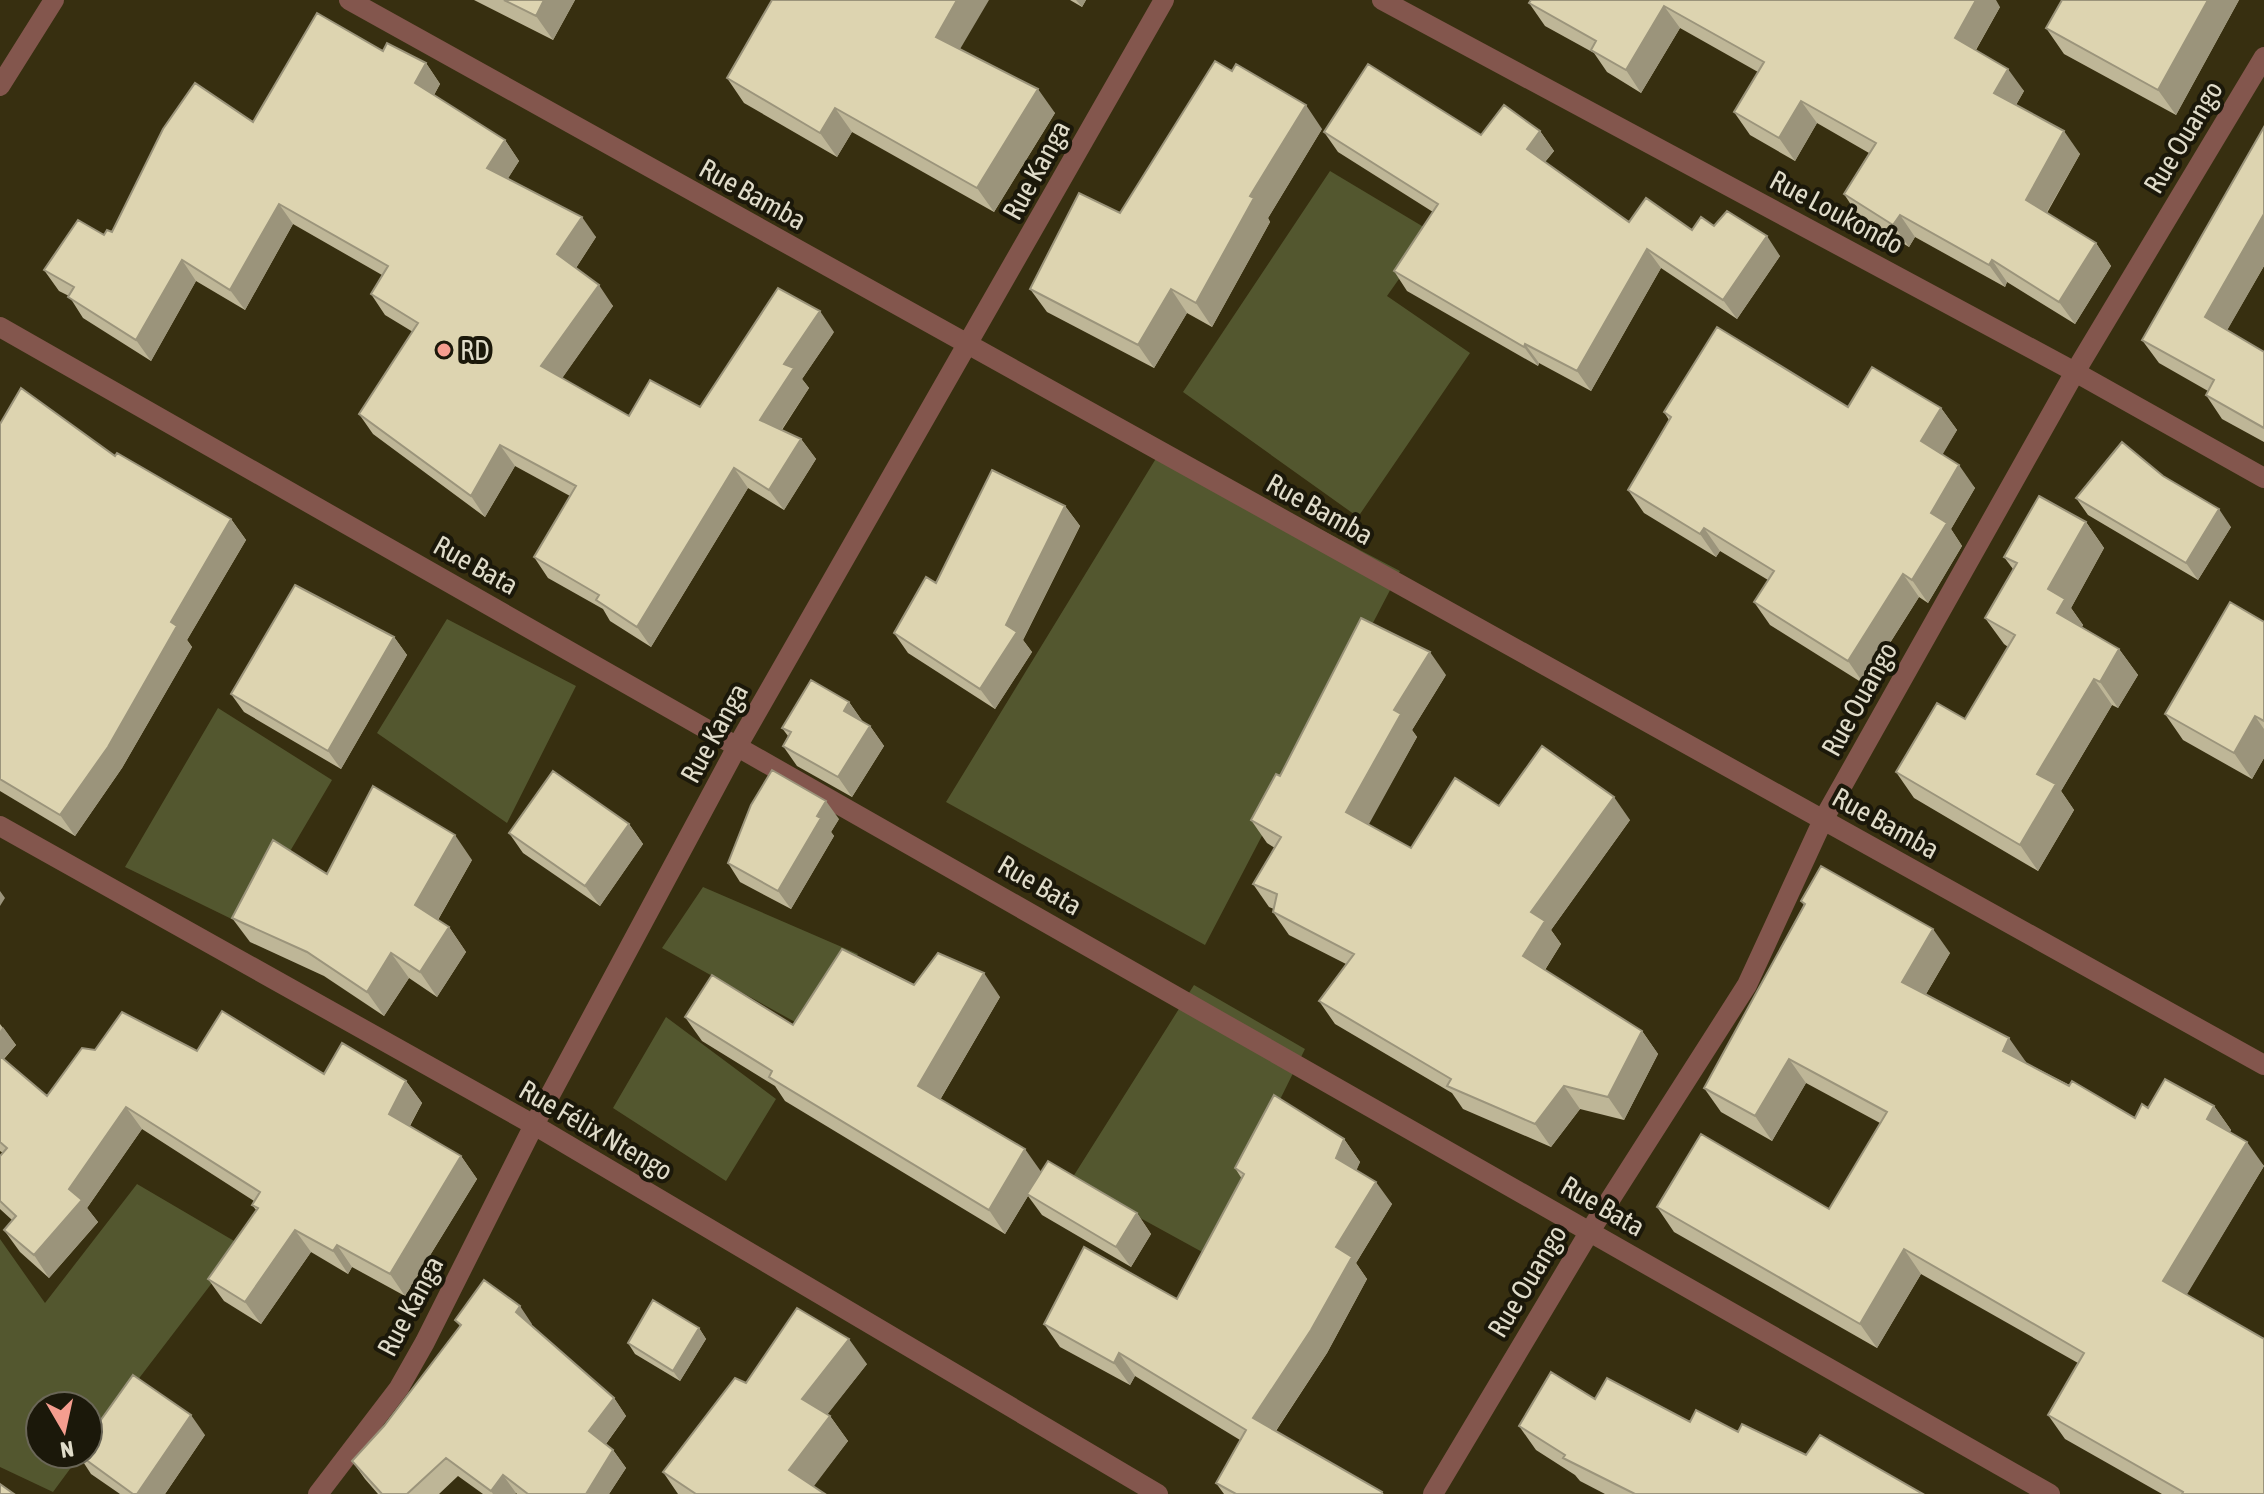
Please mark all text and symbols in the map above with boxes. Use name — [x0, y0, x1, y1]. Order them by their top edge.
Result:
street label: Rue Ouango — [2137, 75, 2229, 199]
street label: Rue Kanga — [996, 115, 1076, 225]
street label: Rue Bamba — [694, 152, 812, 236]
street label: Rue Loukondo — [1765, 163, 1909, 261]
place label: RD — [460, 334, 490, 366]
marker: RD — [435, 341, 453, 359]
street label: Rue Bamba — [1261, 467, 1379, 551]
street label: Rue Bata — [428, 529, 524, 601]
street label: Rue Ouango — [1815, 636, 1903, 762]
street label: Rue Kanga — [674, 678, 754, 788]
street label: Rue Bamba — [1827, 781, 1945, 865]
street label: Rue Bata — [992, 848, 1088, 922]
street label: Rue Félix Ntengo — [514, 1073, 678, 1187]
street label: Rue Bata — [1555, 1169, 1651, 1243]
street label: Rue Ouango — [1481, 1219, 1573, 1343]
street label: Rue Kanga — [370, 1251, 450, 1361]
north arrow — [24, 1390, 104, 1470]
text: N — [59, 1436, 76, 1464]

